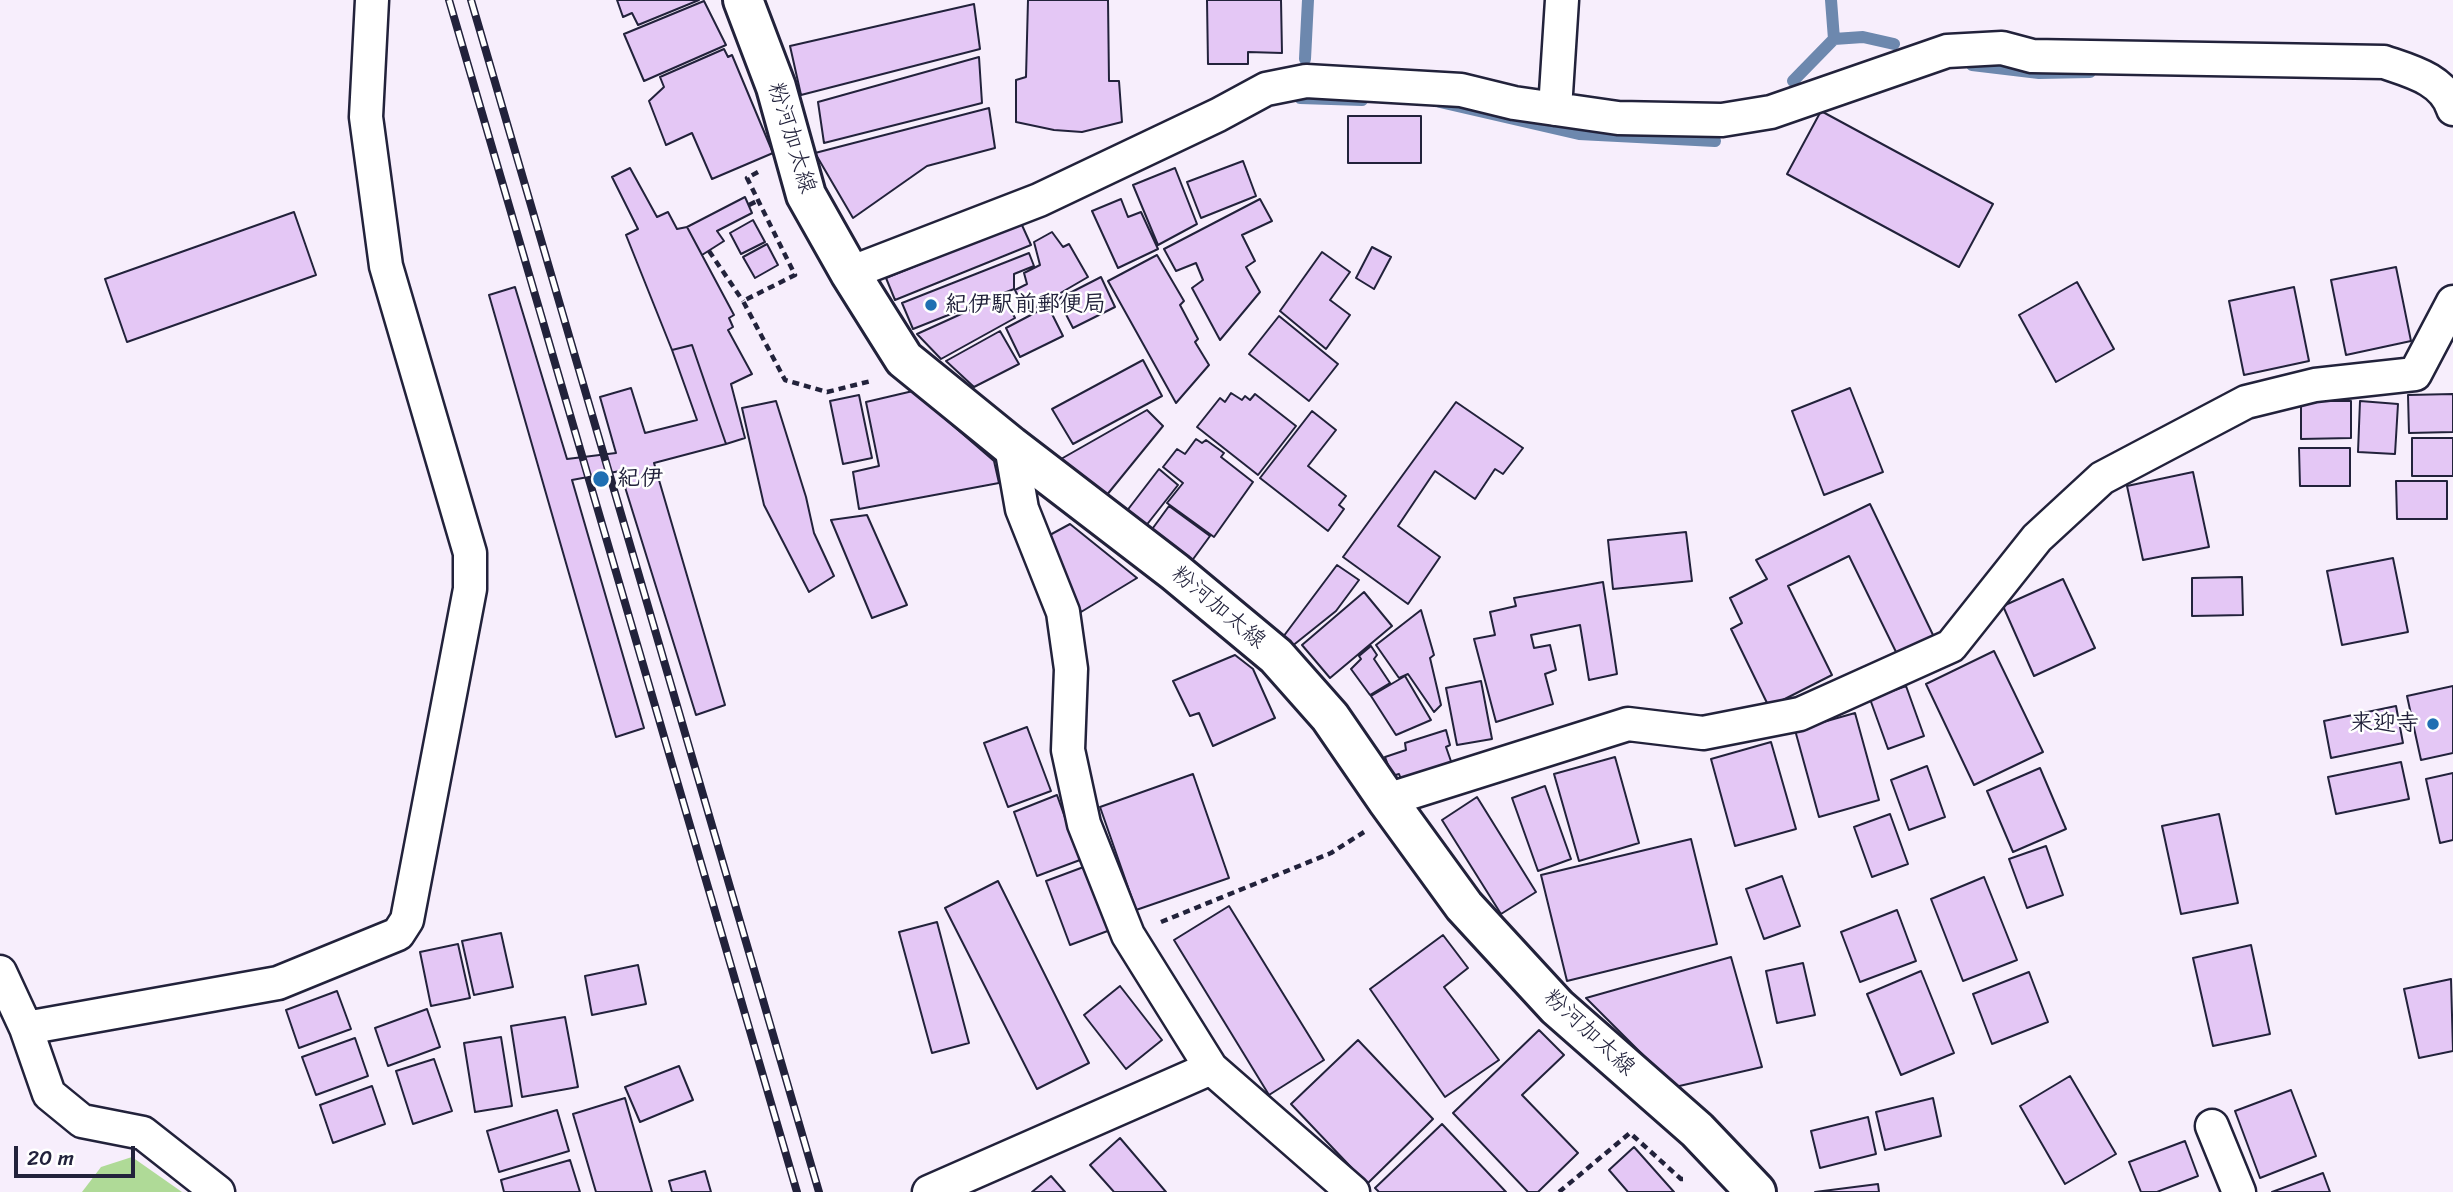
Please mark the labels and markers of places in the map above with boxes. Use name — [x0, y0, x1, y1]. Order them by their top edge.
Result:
place label: 紀伊駅前郵便局 — [945, 291, 1106, 319]
marker: 紀伊駅前郵便局 — [923, 297, 939, 313]
place label: 紀伊 — [617, 465, 663, 493]
marker: 紀伊 — [591, 469, 611, 489]
place label: 来迎寺 — [2350, 710, 2419, 738]
marker: 来迎寺 — [2425, 716, 2441, 732]

